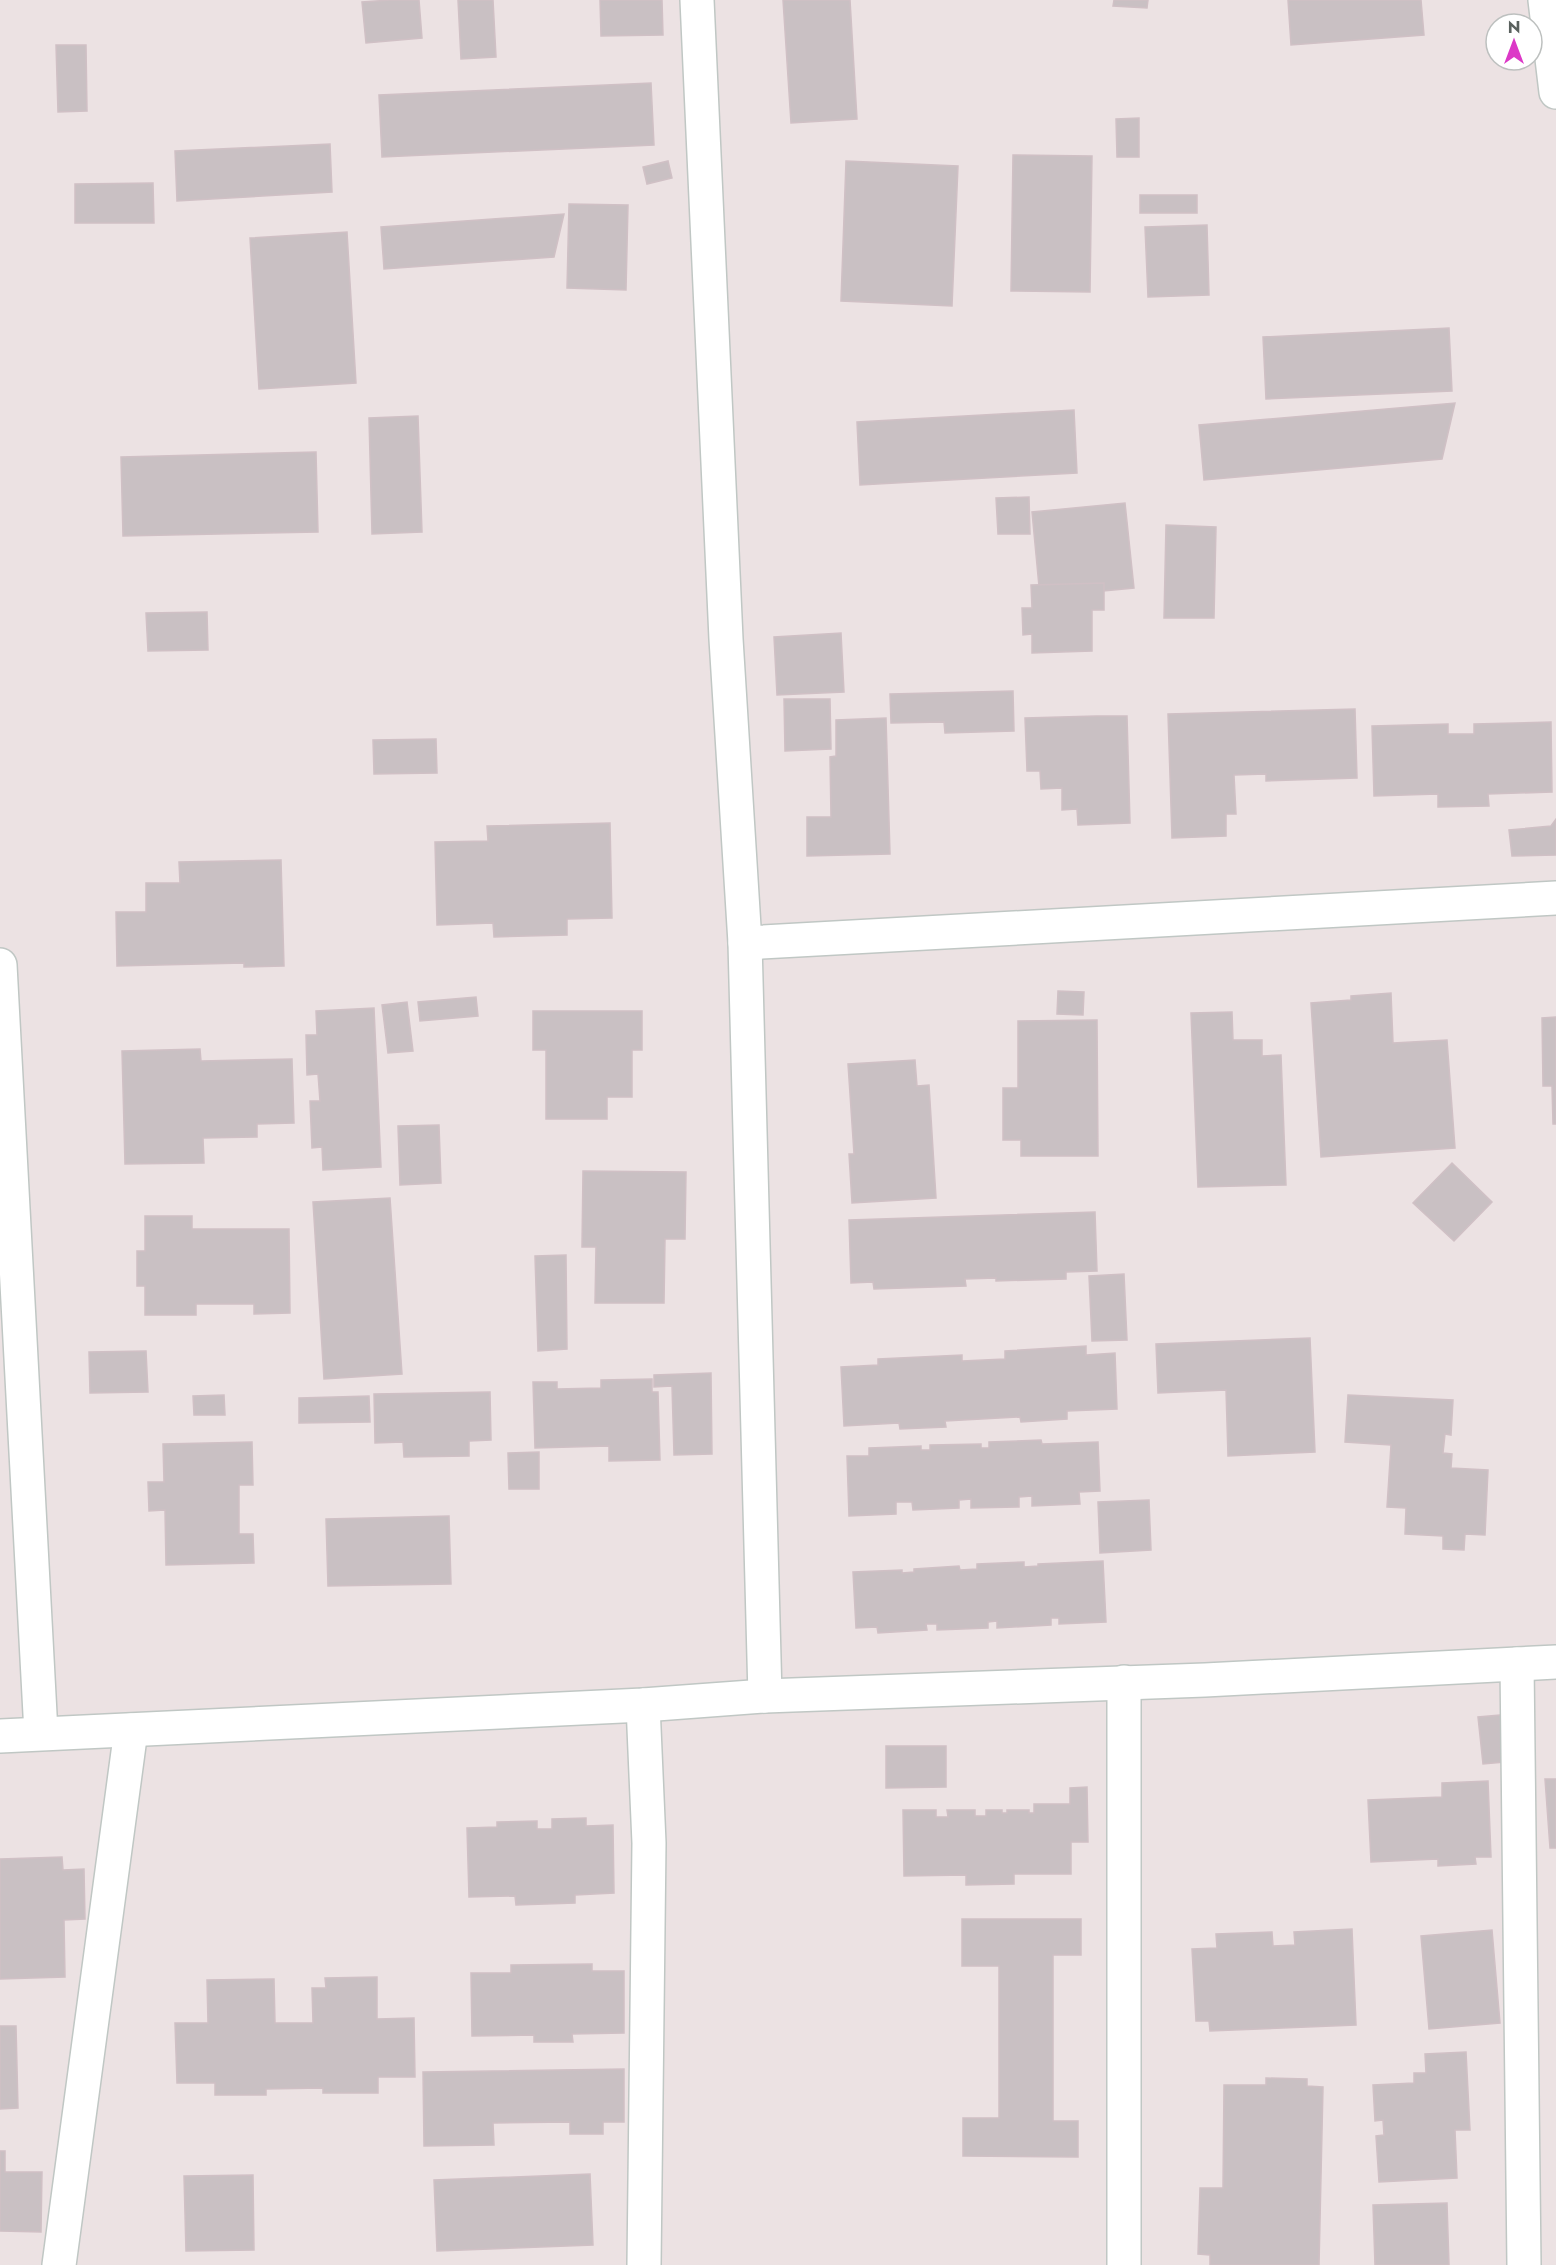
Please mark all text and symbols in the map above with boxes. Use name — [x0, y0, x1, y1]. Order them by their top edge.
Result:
north arrow — [1484, 12, 1544, 72]
text: N — [1508, 16, 1520, 39]

